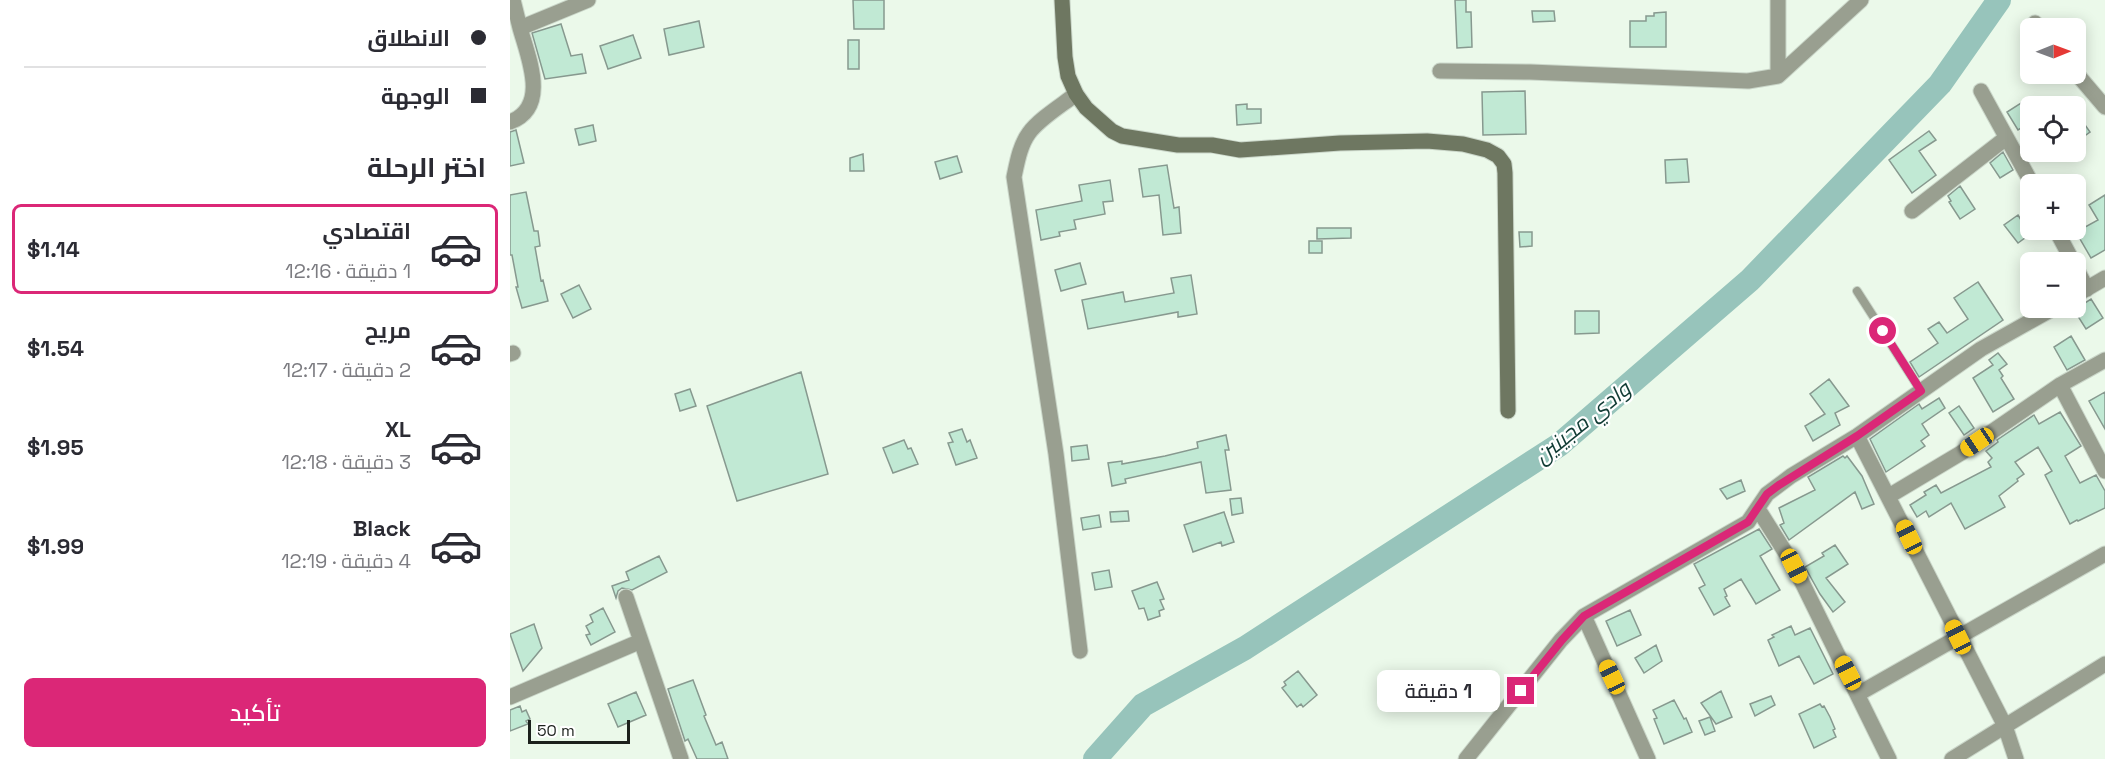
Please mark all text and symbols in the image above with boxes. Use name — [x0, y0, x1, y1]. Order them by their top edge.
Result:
north arrow — [2020, 18, 2086, 84]
map controls — [2020, 18, 2086, 318]
text: الانطلاق — [367, 24, 450, 52]
text: الوجهة — [381, 82, 450, 110]
button: locate — [2020, 96, 2086, 162]
text: اختر الرحلة — [367, 150, 486, 185]
button: + — [2020, 174, 2086, 240]
text: اقتصادي — [322, 217, 411, 245]
icon: car — [429, 222, 483, 276]
text: $1.14 — [27, 235, 80, 263]
button: − — [2020, 252, 2086, 318]
text: 1 دقيقة · 12:16 — [285, 258, 411, 284]
text: مريح — [365, 316, 411, 344]
route start — [1869, 317, 1896, 344]
icon: car — [429, 321, 483, 375]
text: $1.54 — [27, 334, 84, 362]
text: 2 دقيقة · 12:17 — [283, 357, 411, 383]
water label: وادي مجينين — [1528, 373, 1640, 473]
text: XL — [385, 415, 411, 443]
icon: car — [429, 420, 483, 474]
car — [1957, 424, 1997, 460]
text: $1.95 — [27, 433, 84, 461]
text: 3 دقيقة · 12:18 — [281, 449, 411, 475]
text: Black — [353, 514, 411, 542]
car — [1893, 517, 1925, 557]
icon: car — [429, 519, 483, 573]
text: $1.99 — [27, 532, 84, 560]
car — [1778, 546, 1810, 586]
text: 4 دقيقة · 12:19 — [281, 548, 411, 574]
car — [1942, 617, 1974, 657]
car — [1832, 653, 1864, 693]
car — [1596, 657, 1628, 697]
callout: 1 دقيقة — [1377, 670, 1500, 712]
route end — [1507, 677, 1534, 704]
button: تأكيد — [24, 678, 486, 747]
text: 1 دقيقة — [1405, 678, 1472, 704]
scale bar — [528, 717, 630, 744]
text: 50 m — [537, 720, 575, 741]

